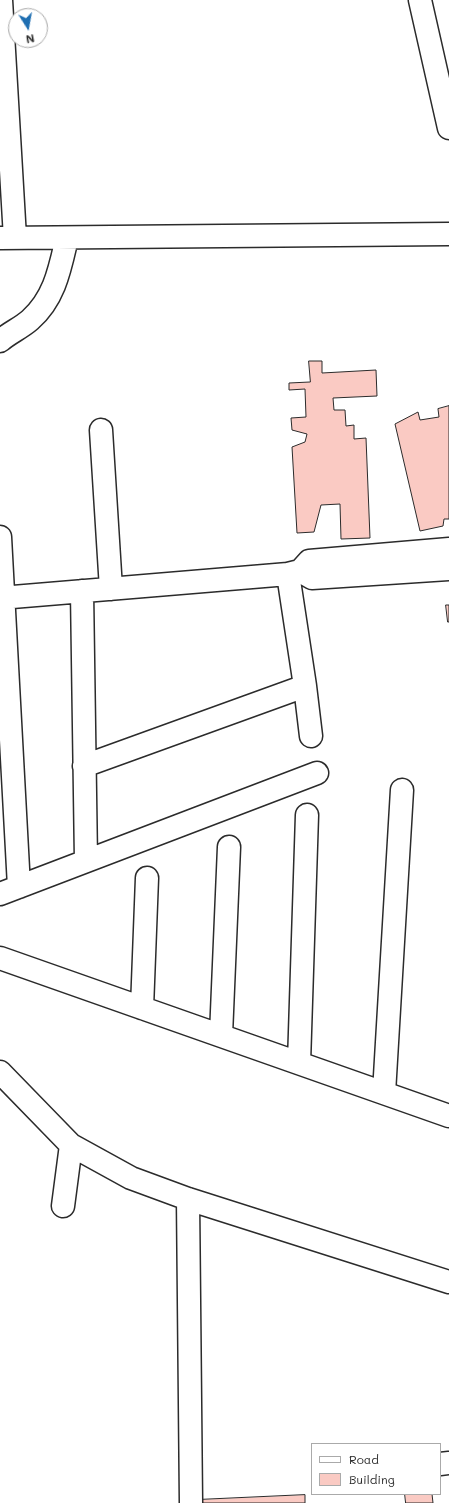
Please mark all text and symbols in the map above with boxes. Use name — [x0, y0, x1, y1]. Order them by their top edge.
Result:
north arrow — [8, 8, 48, 48]
text: N — [25, 31, 36, 47]
legend — [311, 1443, 441, 1495]
text: Road — [349, 1451, 379, 1467]
text: Building — [349, 1471, 395, 1487]

